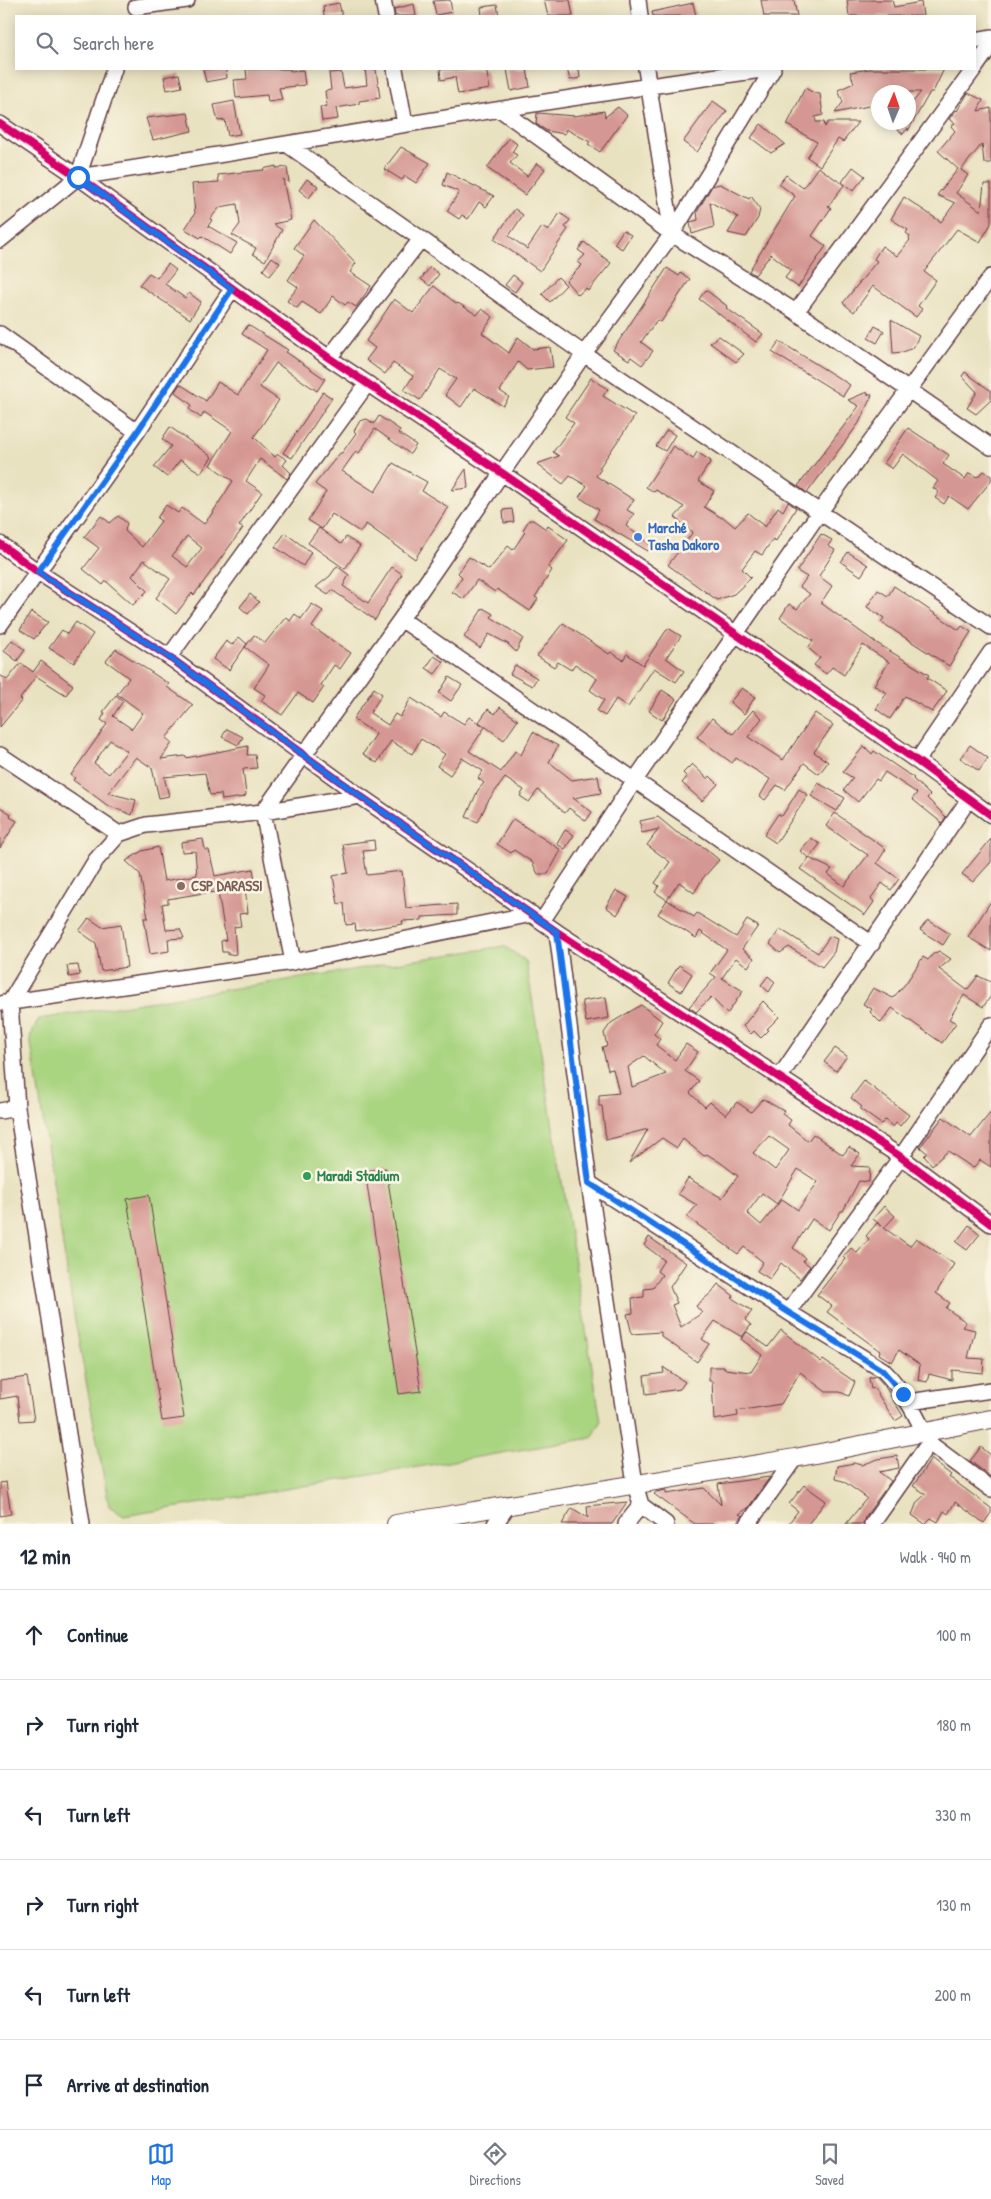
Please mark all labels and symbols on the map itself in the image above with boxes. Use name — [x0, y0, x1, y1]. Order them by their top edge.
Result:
north arrow — [871, 85, 916, 130]
route start — [67, 166, 90, 189]
place label: Marché Tasha Dakoro — [647, 517, 719, 555]
marker: Marché Tasha Dakoro — [632, 531, 644, 543]
place label: CSP DARASSI — [191, 875, 263, 896]
marker: CSP DARASSI — [175, 880, 187, 892]
place label: Maradi Stadium — [317, 1165, 399, 1186]
marker: Maradi Stadium — [301, 1170, 313, 1182]
route end — [892, 1383, 915, 1406]

